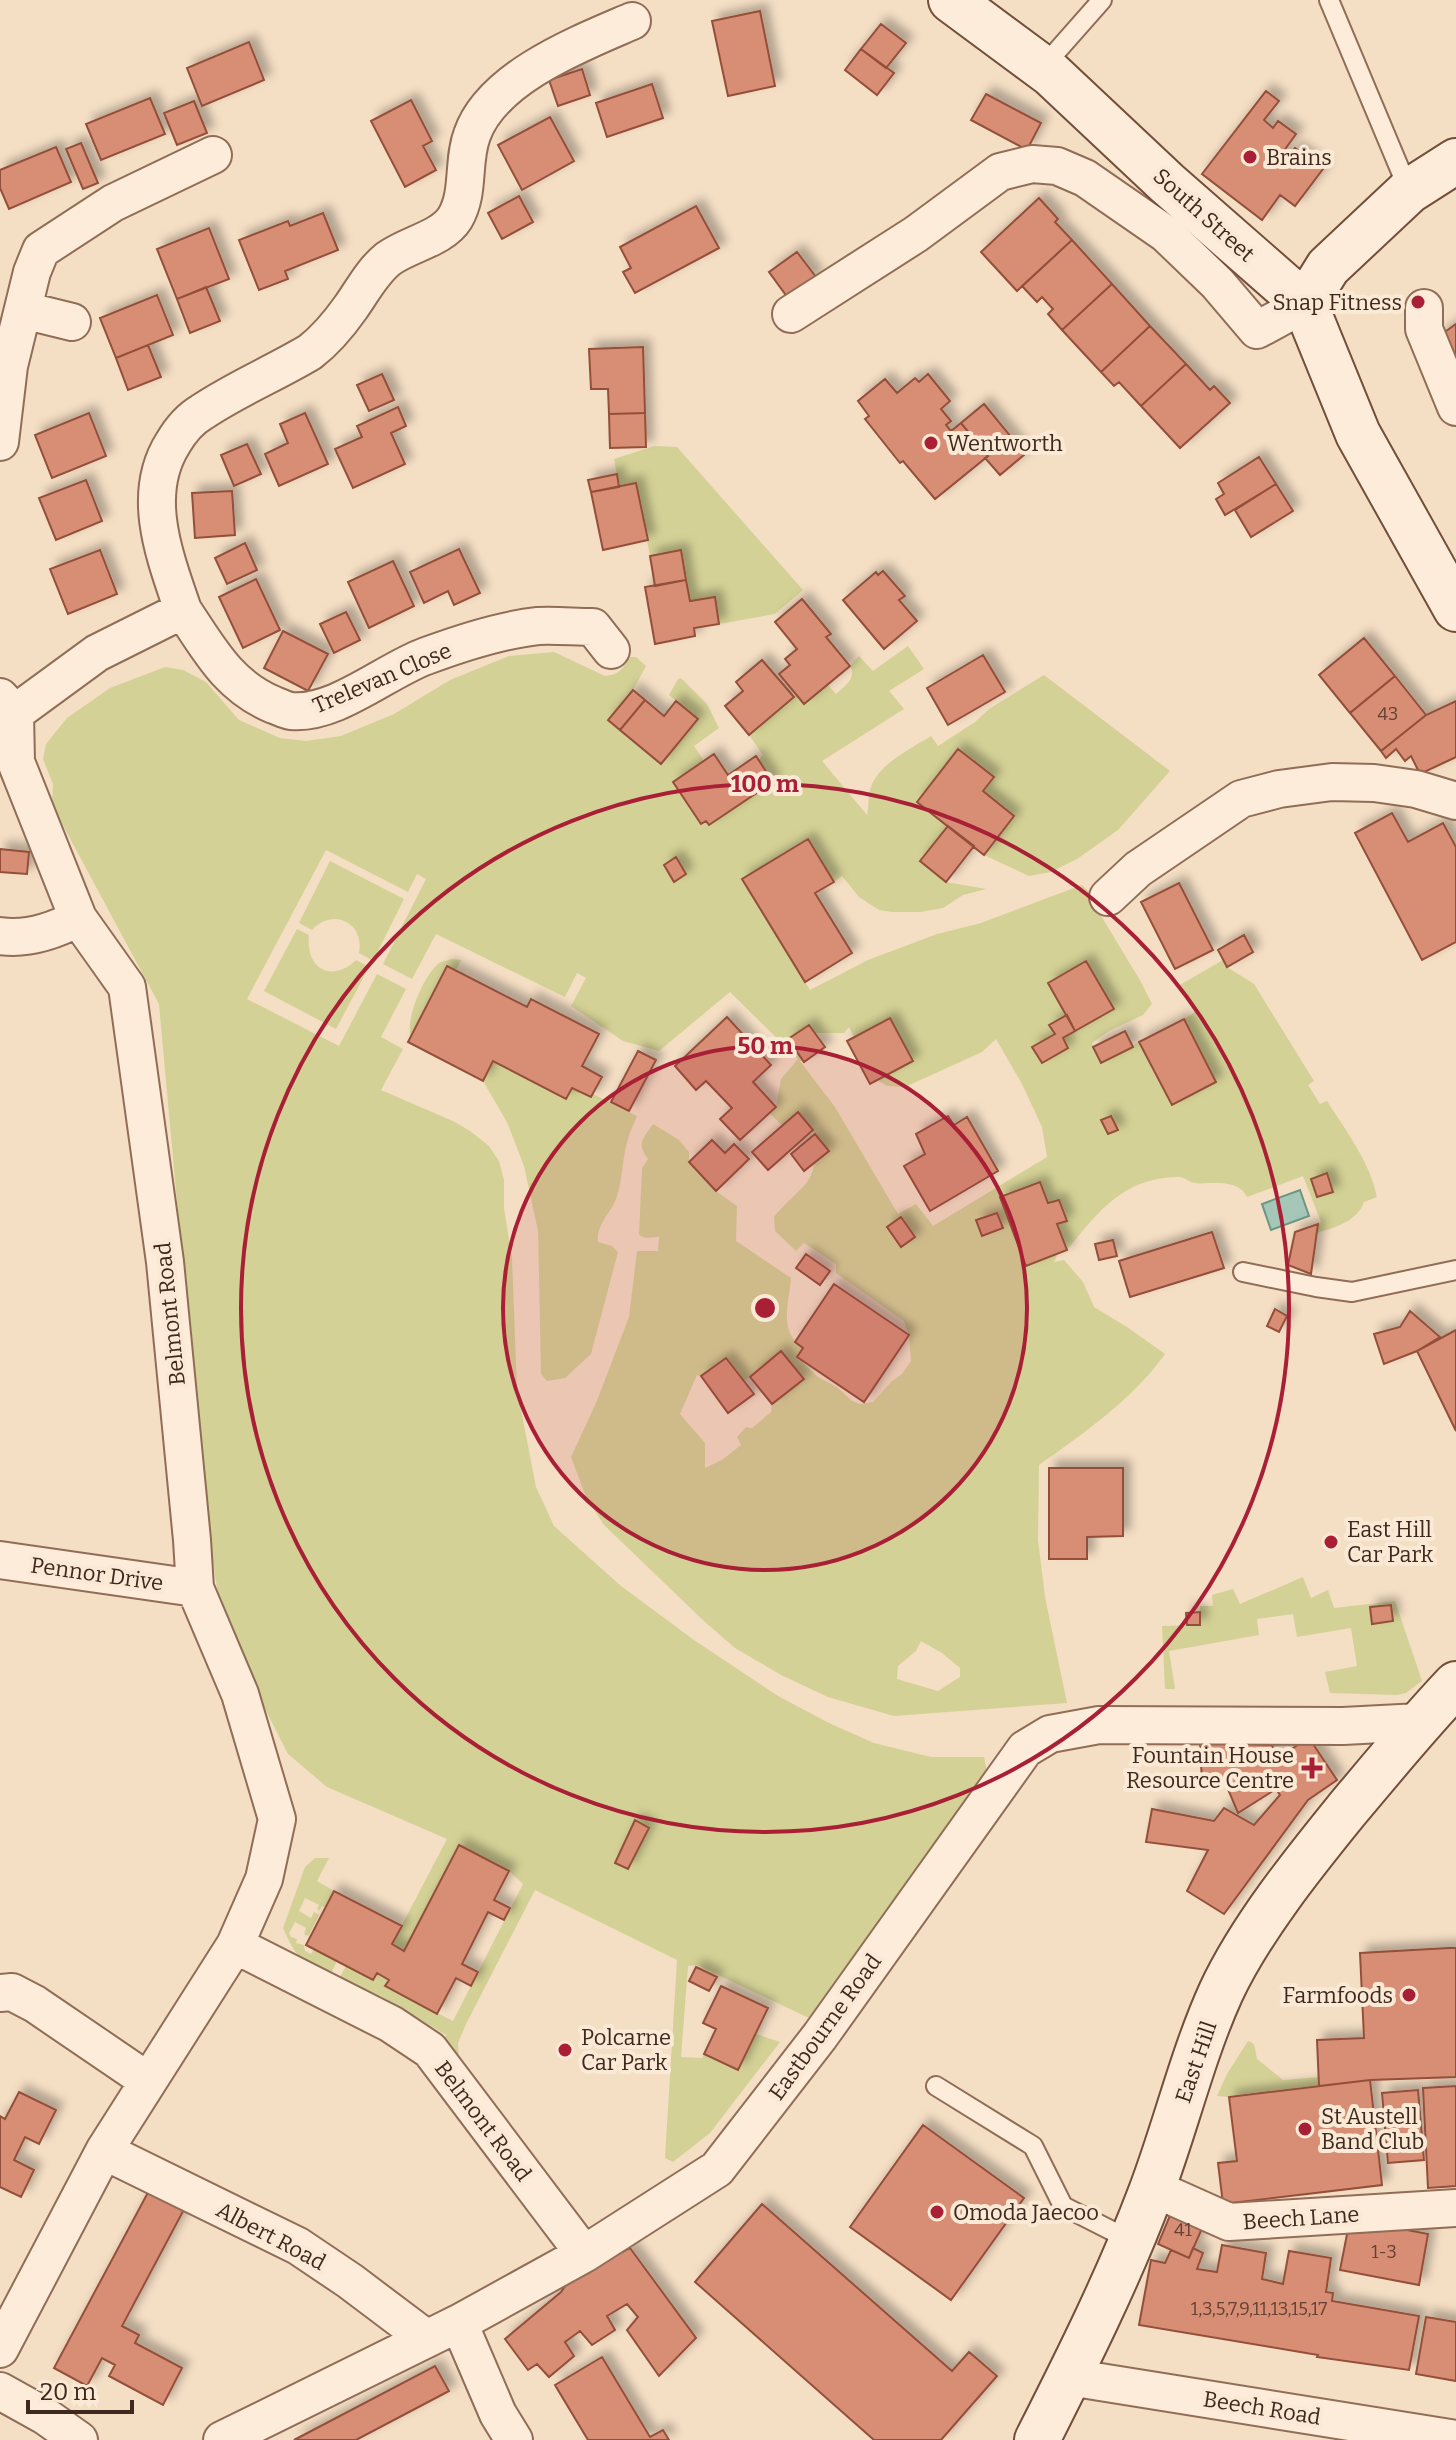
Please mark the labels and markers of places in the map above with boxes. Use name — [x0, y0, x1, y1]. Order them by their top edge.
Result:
place label: Brains — [1266, 144, 1332, 171]
marker: Brains — [1241, 148, 1259, 166]
place label: Snap Fitness — [1273, 289, 1402, 316]
marker: Snap Fitness — [1409, 293, 1427, 311]
place label: Wentworth — [947, 430, 1063, 457]
marker: Wentworth — [922, 434, 940, 452]
centre of rings — [751, 1294, 779, 1322]
place label: East Hill Car Park — [1347, 1516, 1434, 1568]
marker: East Hill Car Park — [1322, 1533, 1340, 1551]
place label: Fountain House Resource Centre — [1126, 1742, 1294, 1794]
marker: Fountain House Resource Centre — [1301, 1757, 1323, 1779]
place label: Farmfoods — [1283, 1982, 1393, 2009]
marker: Farmfoods — [1400, 1986, 1418, 2004]
place label: Polcarne Car Park — [581, 2024, 671, 2076]
marker: Polcarne Car Park — [556, 2041, 574, 2059]
place label: St Austell Band Club — [1321, 2103, 1424, 2155]
marker: St Austell Band Club — [1296, 2120, 1314, 2138]
place label: Omoda Jaecoo — [953, 2199, 1099, 2226]
marker: Omoda Jaecoo — [928, 2203, 946, 2221]

